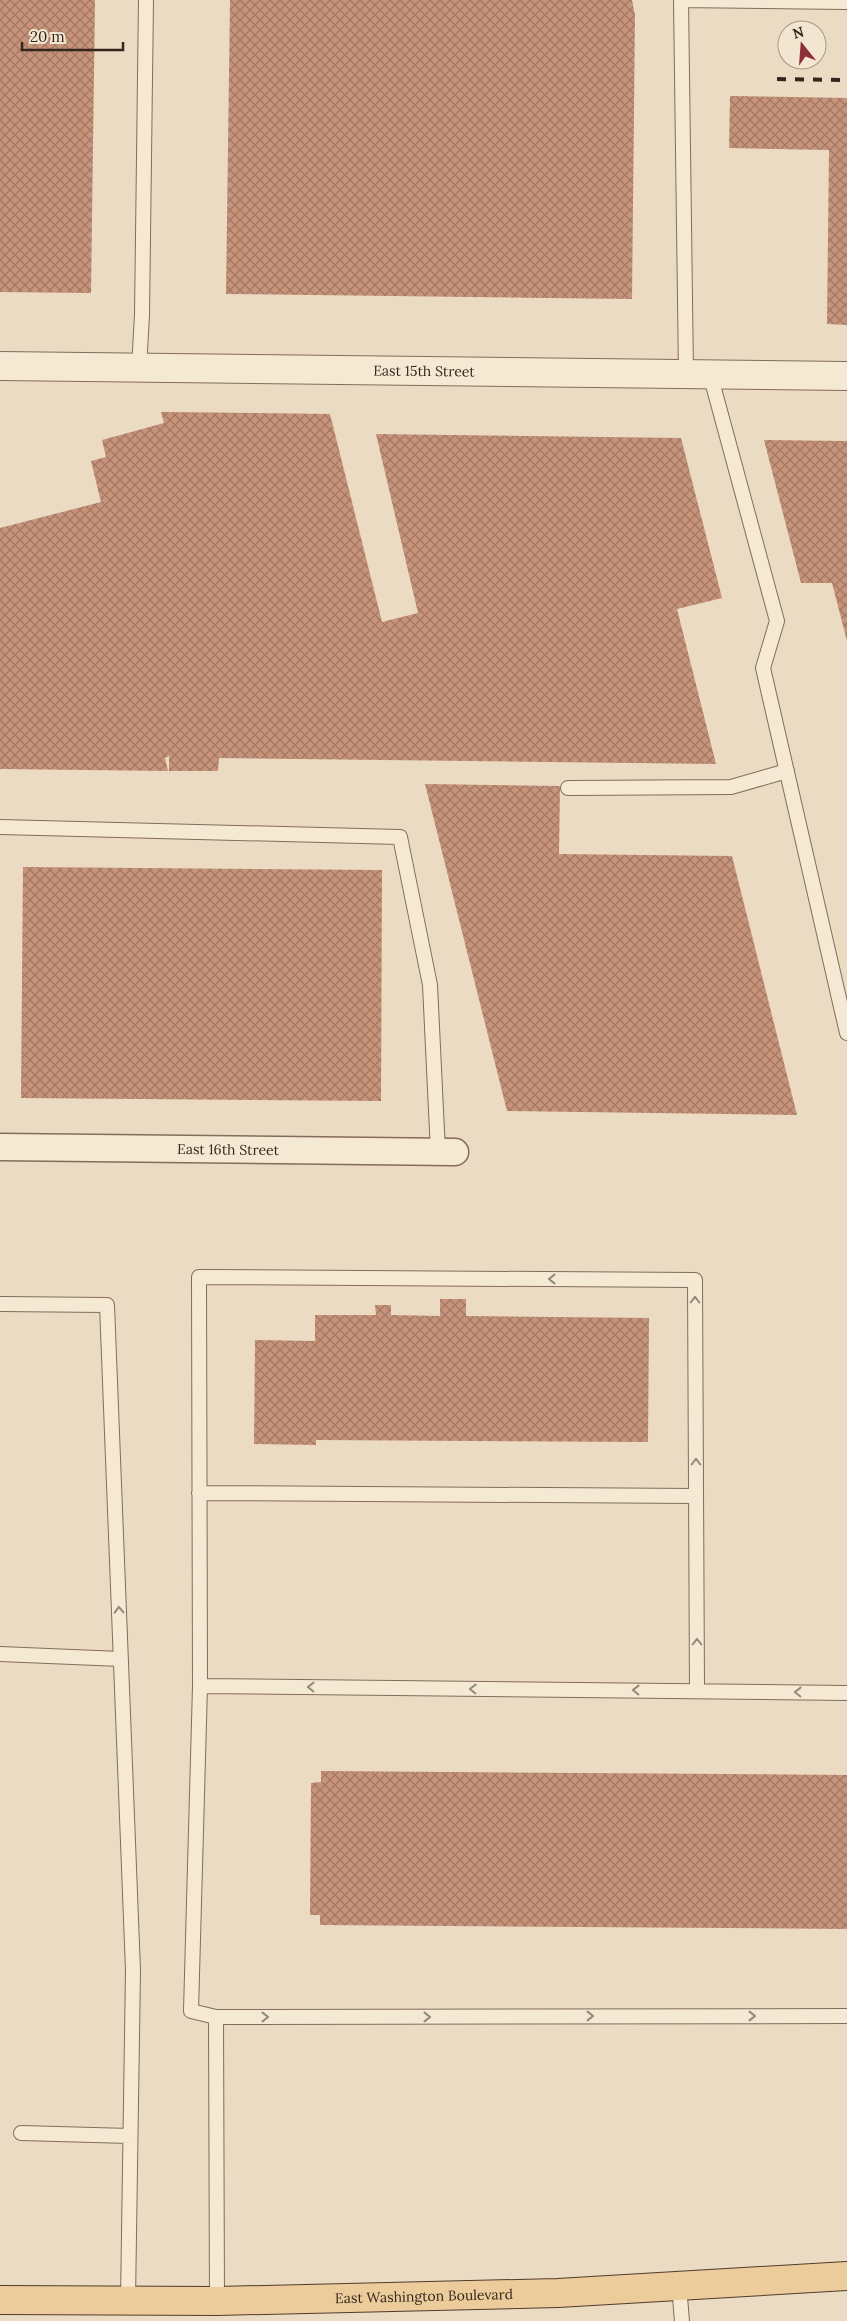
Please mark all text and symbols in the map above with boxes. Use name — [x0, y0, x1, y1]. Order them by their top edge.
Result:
scale bar — [22, 20, 124, 52]
north arrow — [777, 20, 827, 70]
text: N — [790, 22, 806, 43]
text: 20 m — [30, 27, 65, 46]
street label: East 15th Street — [373, 361, 475, 381]
street label: East 16th Street — [177, 1140, 280, 1159]
one-way arrow — [548, 1274, 556, 1284]
one-way arrow — [690, 1295, 700, 1303]
one-way arrow — [691, 1458, 701, 1466]
one-way arrow — [113, 1606, 124, 1614]
one-way arrow — [692, 1638, 702, 1646]
one-way arrow — [307, 1682, 314, 1692]
one-way arrow — [469, 1684, 477, 1694]
one-way arrow — [632, 1685, 640, 1695]
one-way arrow — [794, 1687, 802, 1697]
one-way arrow — [586, 2011, 594, 2021]
one-way arrow — [749, 2011, 757, 2021]
one-way arrow — [262, 2012, 269, 2022]
one-way arrow — [424, 2012, 432, 2022]
street label: East Washington Boulevard — [335, 2285, 513, 2307]

